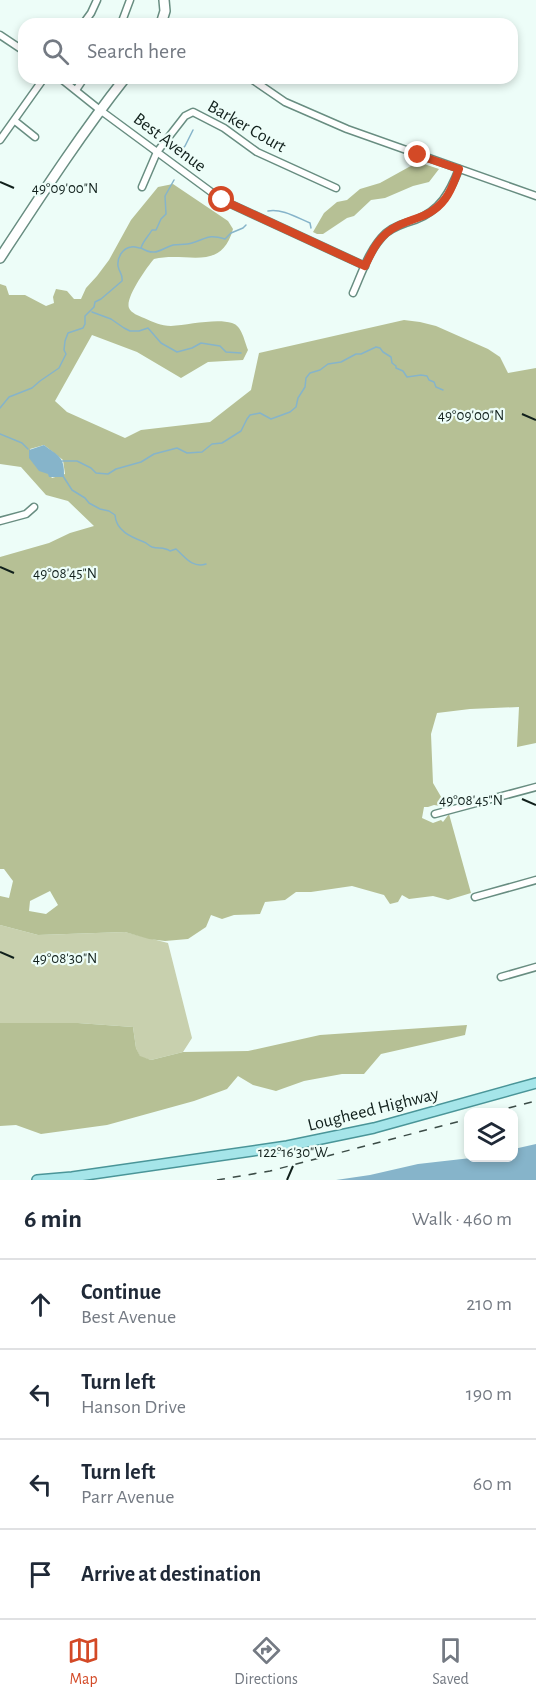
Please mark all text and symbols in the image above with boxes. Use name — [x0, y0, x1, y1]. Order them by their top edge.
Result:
search box — [18, 18, 518, 84]
icon: search — [39, 35, 72, 68]
text: Search here — [87, 40, 186, 62]
street label: Barker Court — [204, 97, 289, 157]
street label: Best Avenue — [130, 110, 209, 176]
route end — [404, 141, 430, 167]
text: 49°09'00"N — [32, 181, 98, 196]
route start — [208, 186, 234, 212]
text: 49°09'00"N — [438, 408, 504, 423]
text: 49°08'45"N — [33, 566, 97, 581]
text: 49°08'45"N — [439, 793, 503, 808]
text: 49°08'30"N — [33, 951, 97, 966]
street label: Lougheed Highway — [306, 1085, 441, 1135]
map controls — [464, 1108, 518, 1162]
button: layers — [464, 1108, 518, 1162]
text: 122°16'30"W — [258, 1145, 329, 1160]
text: 6 min — [24, 1206, 82, 1232]
text: Walk · 460 m — [412, 1209, 512, 1229]
text: Continue — [81, 1281, 161, 1303]
icon: ahead — [24, 1288, 57, 1321]
text: 210 m — [466, 1294, 512, 1314]
text: Best Avenue — [81, 1307, 176, 1327]
text: Turn left — [81, 1371, 155, 1393]
icon: left — [24, 1378, 57, 1411]
text: 190 m — [466, 1384, 512, 1404]
text: Hanson Drive — [81, 1397, 186, 1417]
text: Turn left — [81, 1461, 155, 1483]
icon: left — [24, 1468, 57, 1501]
text: 60 m — [473, 1474, 512, 1494]
text: Parr Avenue — [81, 1487, 174, 1507]
icon: arrive — [24, 1558, 57, 1591]
text: Arrive at destination — [81, 1563, 261, 1585]
tab: Map — [67, 1634, 100, 1689]
tab: Directions — [234, 1634, 298, 1689]
tab: Saved — [432, 1634, 469, 1689]

